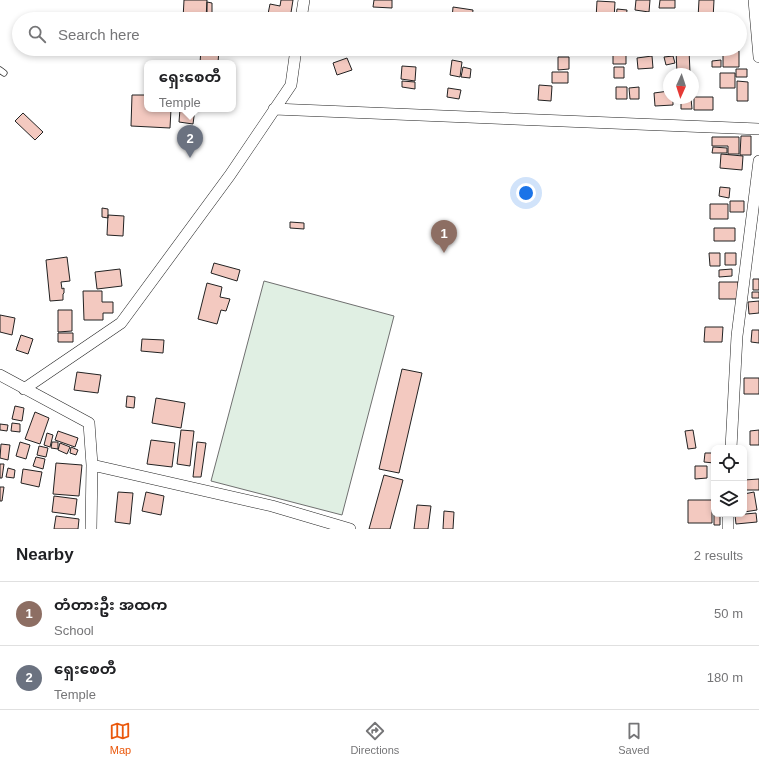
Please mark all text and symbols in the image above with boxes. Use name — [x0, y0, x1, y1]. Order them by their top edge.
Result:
search box — [12, 12, 747, 56]
icon: search — [26, 23, 48, 45]
text: Search here — [58, 26, 140, 43]
popup — [144, 60, 236, 112]
text: ရှေးစေတီ — [159, 68, 221, 85]
north arrow — [663, 68, 699, 104]
text: Temple — [159, 95, 201, 110]
pin: 2 — [177, 125, 203, 158]
your location — [516, 183, 536, 203]
pin: 1 — [431, 220, 457, 253]
map controls — [711, 445, 747, 517]
button: locate — [711, 445, 747, 481]
button: layers — [711, 481, 747, 517]
text: Nearby — [16, 545, 74, 564]
text: 2 results — [694, 548, 743, 563]
text: တံတားဦး အထက — [54, 596, 168, 613]
text: 1 — [25, 606, 33, 621]
text: 50 m — [714, 606, 743, 621]
text: School — [54, 623, 94, 638]
text: ရှေးစေတီ — [54, 660, 116, 677]
text: 2 — [25, 670, 33, 685]
text: 180 m — [707, 670, 743, 685]
text: Temple — [54, 687, 96, 702]
tab: Map — [109, 720, 131, 756]
tab: Directions — [350, 720, 399, 756]
tab: Saved — [618, 720, 649, 756]

